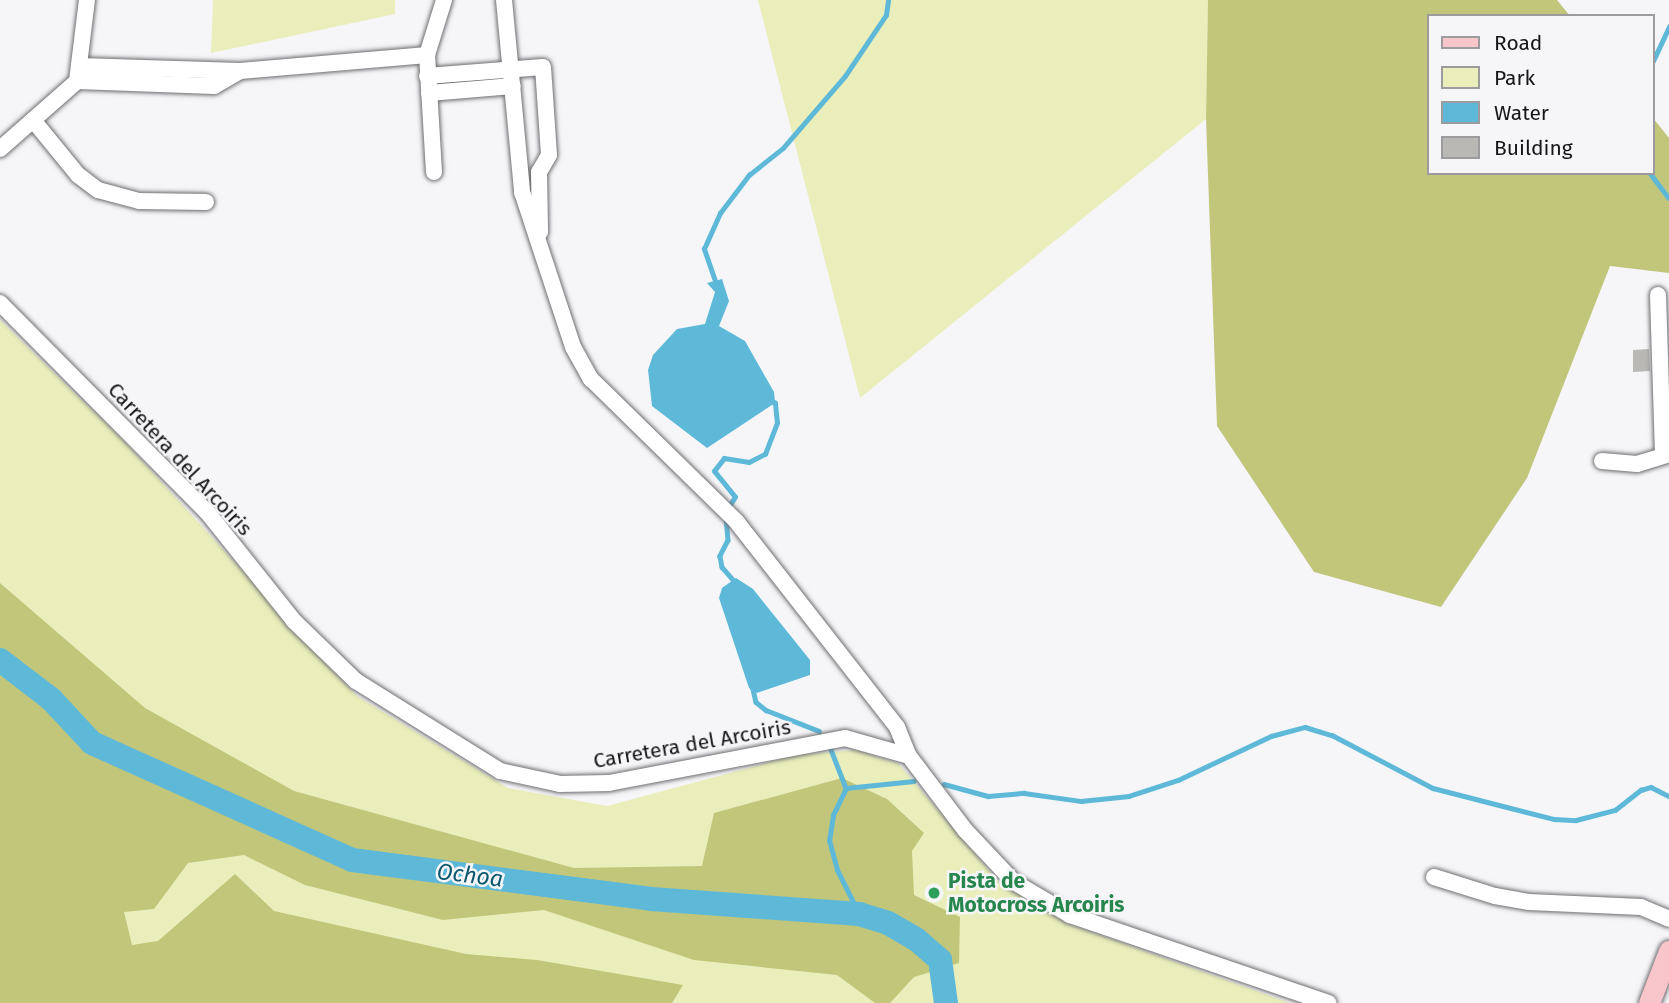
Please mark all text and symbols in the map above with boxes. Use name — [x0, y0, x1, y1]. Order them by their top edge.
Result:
legend — [1428, 14, 1655, 175]
text: Road — [1494, 30, 1542, 56]
text: Park — [1494, 65, 1535, 91]
text: Water — [1494, 100, 1549, 126]
text: Building — [1494, 135, 1573, 161]
street label: Carretera del Arcoiris — [103, 377, 257, 541]
street label: Carretera del Arcoiris — [591, 714, 793, 774]
water label: Ochoa — [435, 857, 505, 893]
place label: Pista de Motocross Arcoiris — [948, 868, 1124, 918]
marker: Pista de Motocross Arcoiris — [926, 885, 942, 901]

